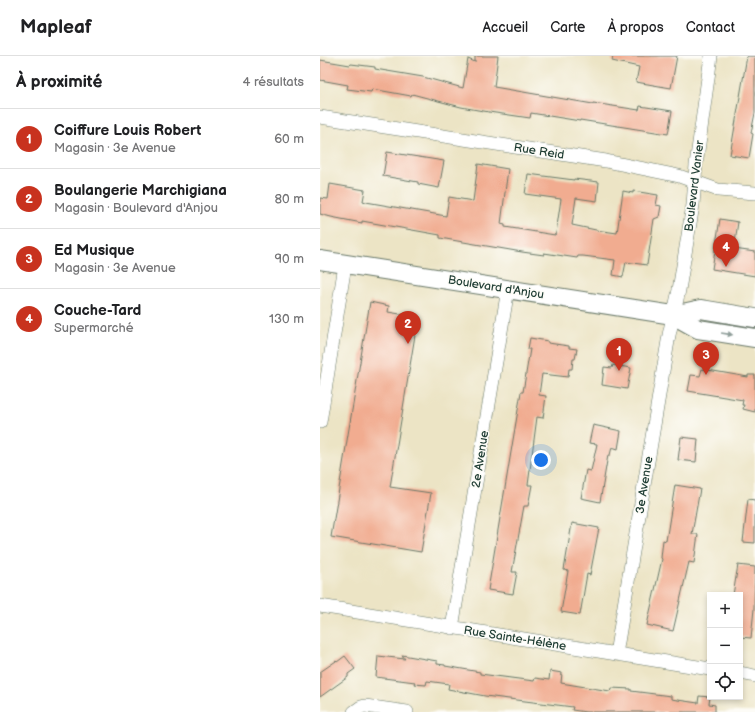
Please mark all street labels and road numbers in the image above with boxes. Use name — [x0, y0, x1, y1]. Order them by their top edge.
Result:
street label: Boulevard Vanier — [681, 139, 708, 233]
street label: Rue Reid — [513, 140, 565, 163]
street label: Boulevard d'Anjou — [447, 272, 545, 302]
street label: 2e Avenue — [469, 429, 492, 489]
street label: 3e Avenue — [633, 455, 656, 515]
street label: Rue Sainte-Hélène — [463, 623, 567, 654]

